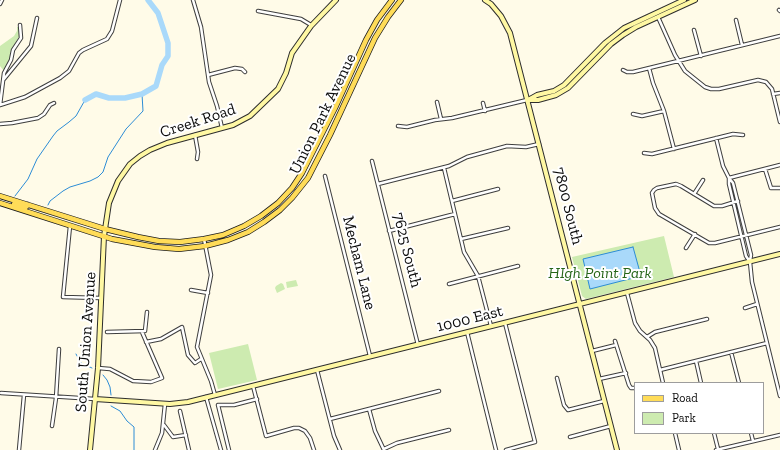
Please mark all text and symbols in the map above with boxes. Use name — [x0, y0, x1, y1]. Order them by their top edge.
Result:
street label: Union Park Avenue — [285, 51, 361, 177]
street label: Creek Road — [158, 100, 238, 142]
street label: 7800 South — [549, 165, 587, 247]
street label: 7625 South — [388, 210, 426, 290]
street label: Mecham Lane — [338, 214, 380, 312]
park label: HIgh Point Park — [548, 263, 652, 283]
street label: South Union Avenue — [72, 271, 100, 413]
street label: 1000 East — [435, 302, 505, 336]
legend — [634, 382, 764, 434]
text: Road — [672, 391, 698, 405]
text: Park — [672, 411, 696, 425]

